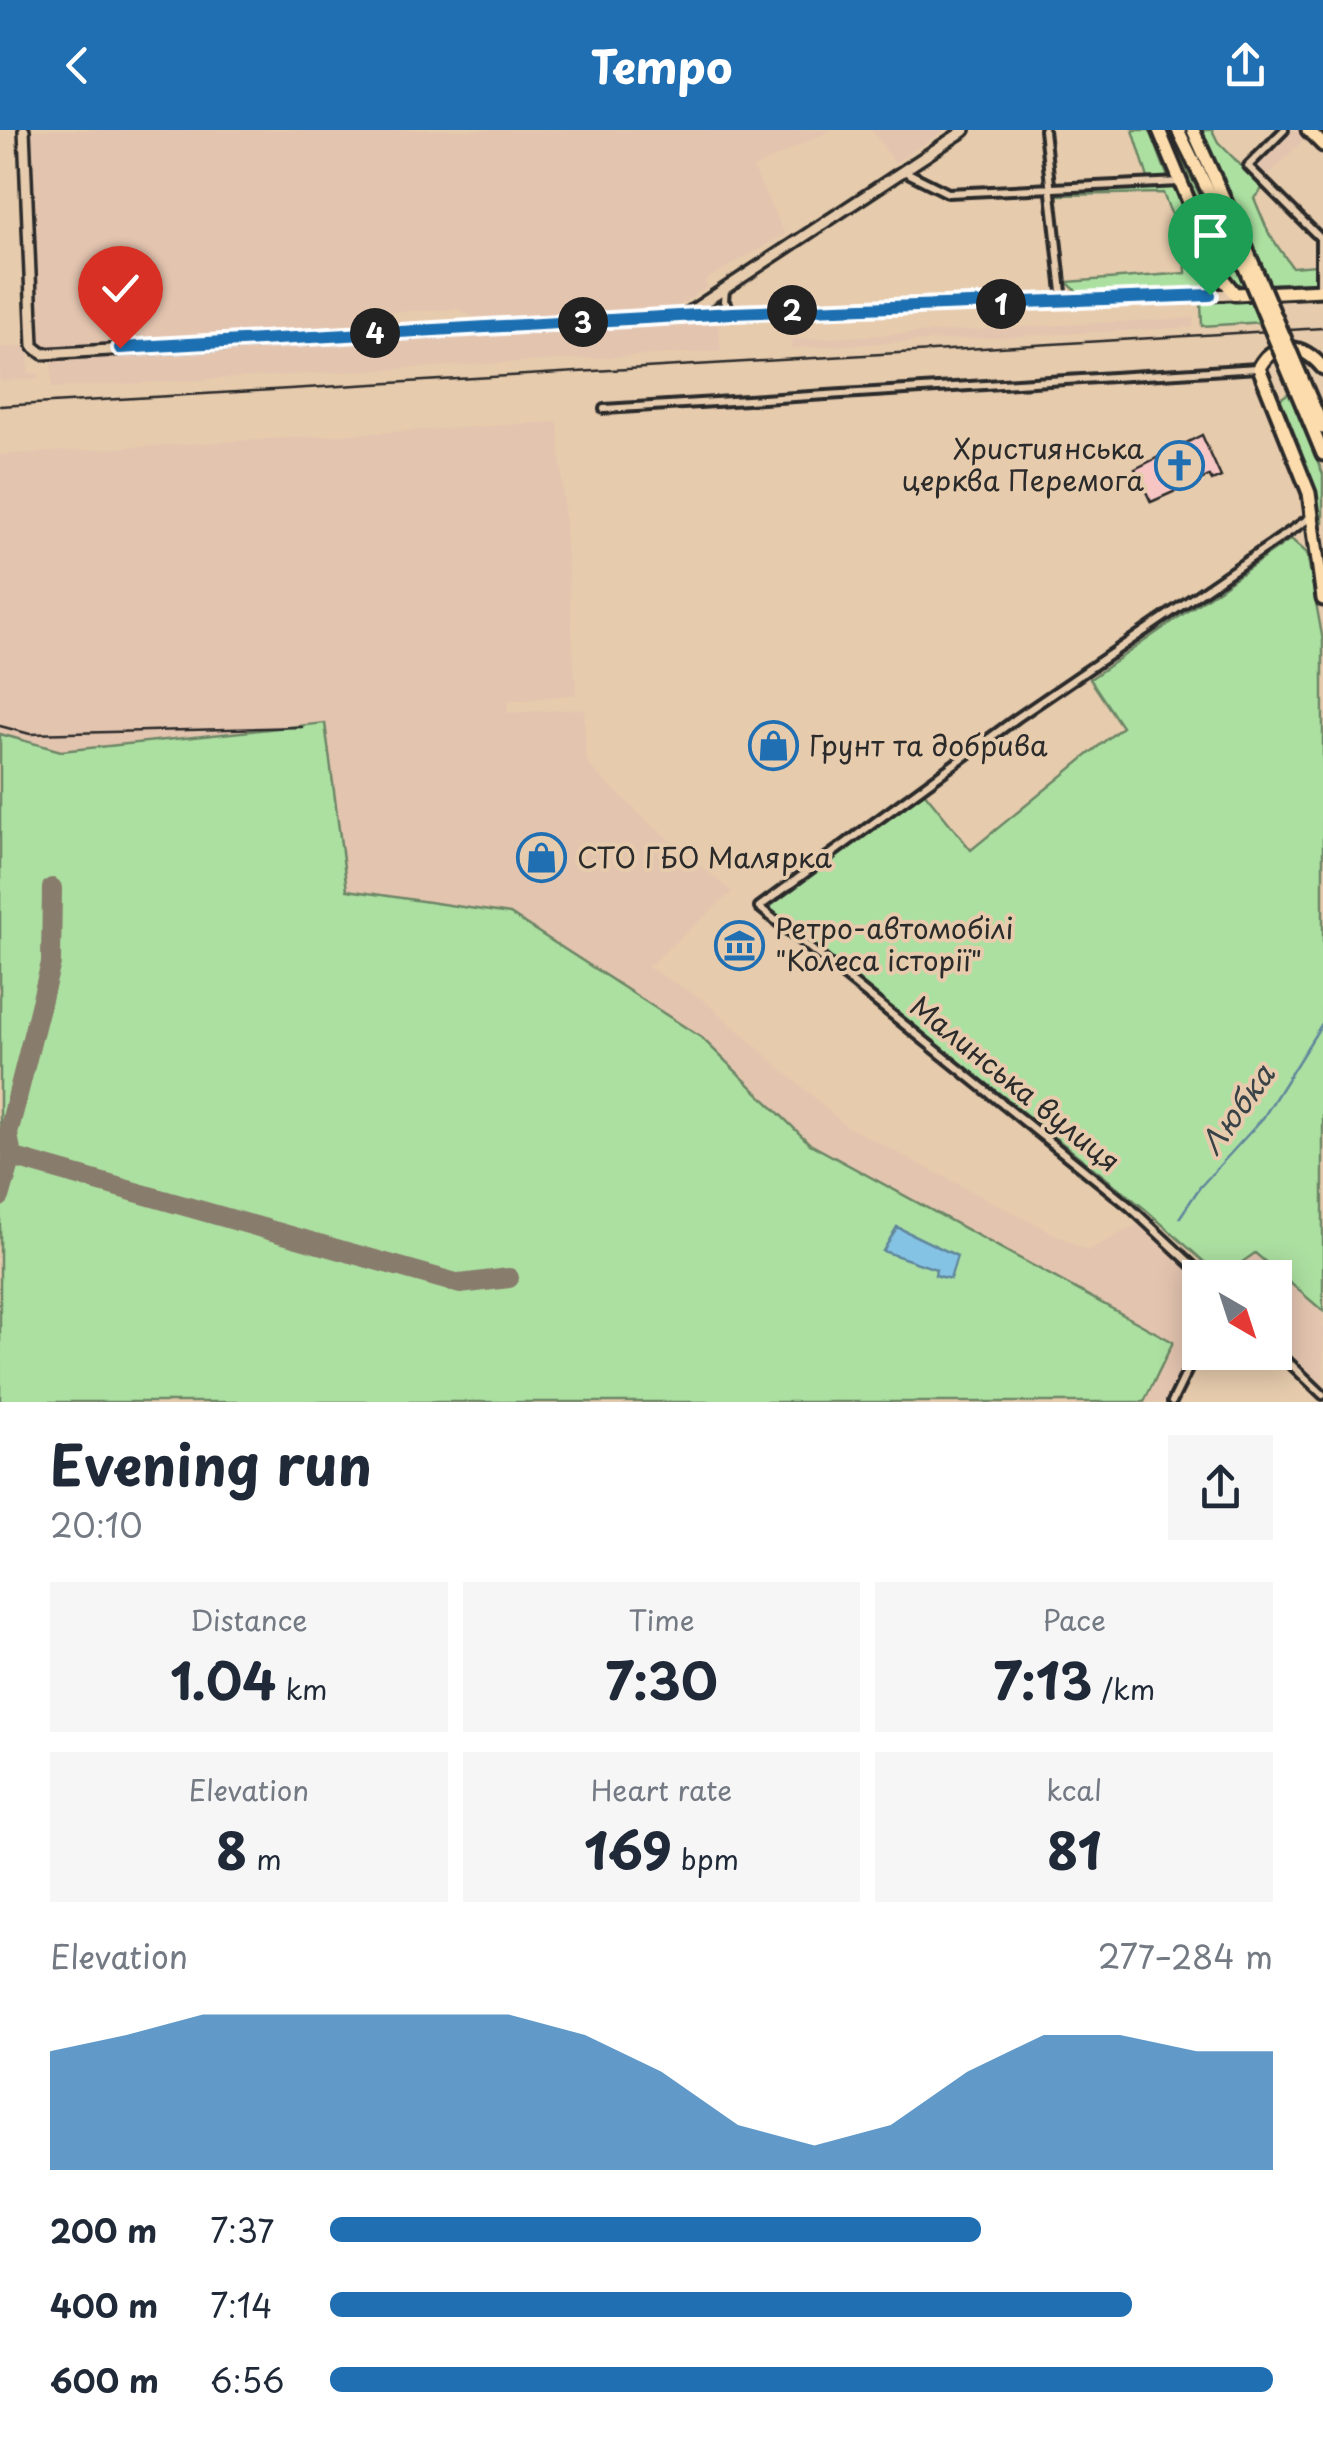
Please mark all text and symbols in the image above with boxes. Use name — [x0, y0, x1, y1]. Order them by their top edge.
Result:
text: Tempo — [590, 31, 733, 99]
icon: back — [50, 38, 105, 93]
icon: share — [1218, 38, 1273, 93]
pin — [1168, 193, 1253, 296]
icon: arrive — [1183, 208, 1238, 263]
pin — [78, 246, 163, 349]
icon: check — [93, 261, 148, 316]
pin: 1 — [976, 279, 1026, 329]
text: 1 — [994, 282, 1008, 325]
pin: 2 — [767, 285, 817, 335]
text: 2 — [782, 288, 802, 331]
pin: 3 — [558, 297, 608, 347]
text: 3 — [574, 300, 592, 343]
pin: 4 — [350, 308, 400, 358]
text: 4 — [365, 311, 385, 354]
place label: Християнська церква Перемога — [902, 426, 1145, 501]
church icon: Християнська церква Перемога — [1153, 439, 1205, 491]
shop icon: Грунт та добрива — [748, 720, 800, 772]
place label: Грунт та добрива — [809, 723, 1048, 766]
shop icon: СТО ГБО Малярка — [516, 832, 568, 884]
place label: СТО ГБО Малярка — [577, 835, 832, 878]
place label: Ретро-автомобілі "Колеса історії" — [775, 906, 1014, 981]
museum icon: Ретро-автомобілі "Колеса історії" — [714, 919, 766, 971]
street label: Малинська вулиця — [902, 984, 1130, 1181]
water label: Любка — [1188, 1053, 1285, 1163]
north arrow — [1182, 1260, 1292, 1370]
map controls — [1182, 1260, 1292, 1370]
text: Evening run — [50, 1422, 372, 1505]
button: share — [1168, 1435, 1273, 1540]
text: 20:10 — [50, 1501, 143, 1549]
text: Distance — [190, 1598, 308, 1641]
text: Time — [628, 1598, 695, 1641]
text: Pace — [1043, 1598, 1106, 1641]
text: 1.04 — [170, 1641, 276, 1717]
text: 7:30 — [605, 1641, 718, 1717]
text: 7:13 — [993, 1641, 1092, 1717]
text: km — [276, 1667, 328, 1710]
text: /km — [1092, 1667, 1155, 1710]
text: Elevation — [188, 1768, 309, 1811]
text: Heart rate — [591, 1768, 732, 1811]
text: kcal — [1046, 1768, 1102, 1811]
text: 8 — [216, 1811, 247, 1887]
text: 169 — [584, 1811, 672, 1887]
text: 81 — [1047, 1811, 1101, 1887]
text: m — [247, 1837, 282, 1880]
text: bpm — [672, 1837, 739, 1880]
text: Elevation — [50, 1932, 188, 1980]
text: 277–284 m — [1098, 1932, 1273, 1980]
text: 200 m — [50, 2206, 157, 2254]
text: 7:37 — [210, 2206, 274, 2254]
text: 400 m — [50, 2281, 158, 2329]
text: 7:14 — [210, 2281, 272, 2329]
text: 600 m — [50, 2356, 159, 2404]
text: 6:56 — [210, 2356, 284, 2404]

